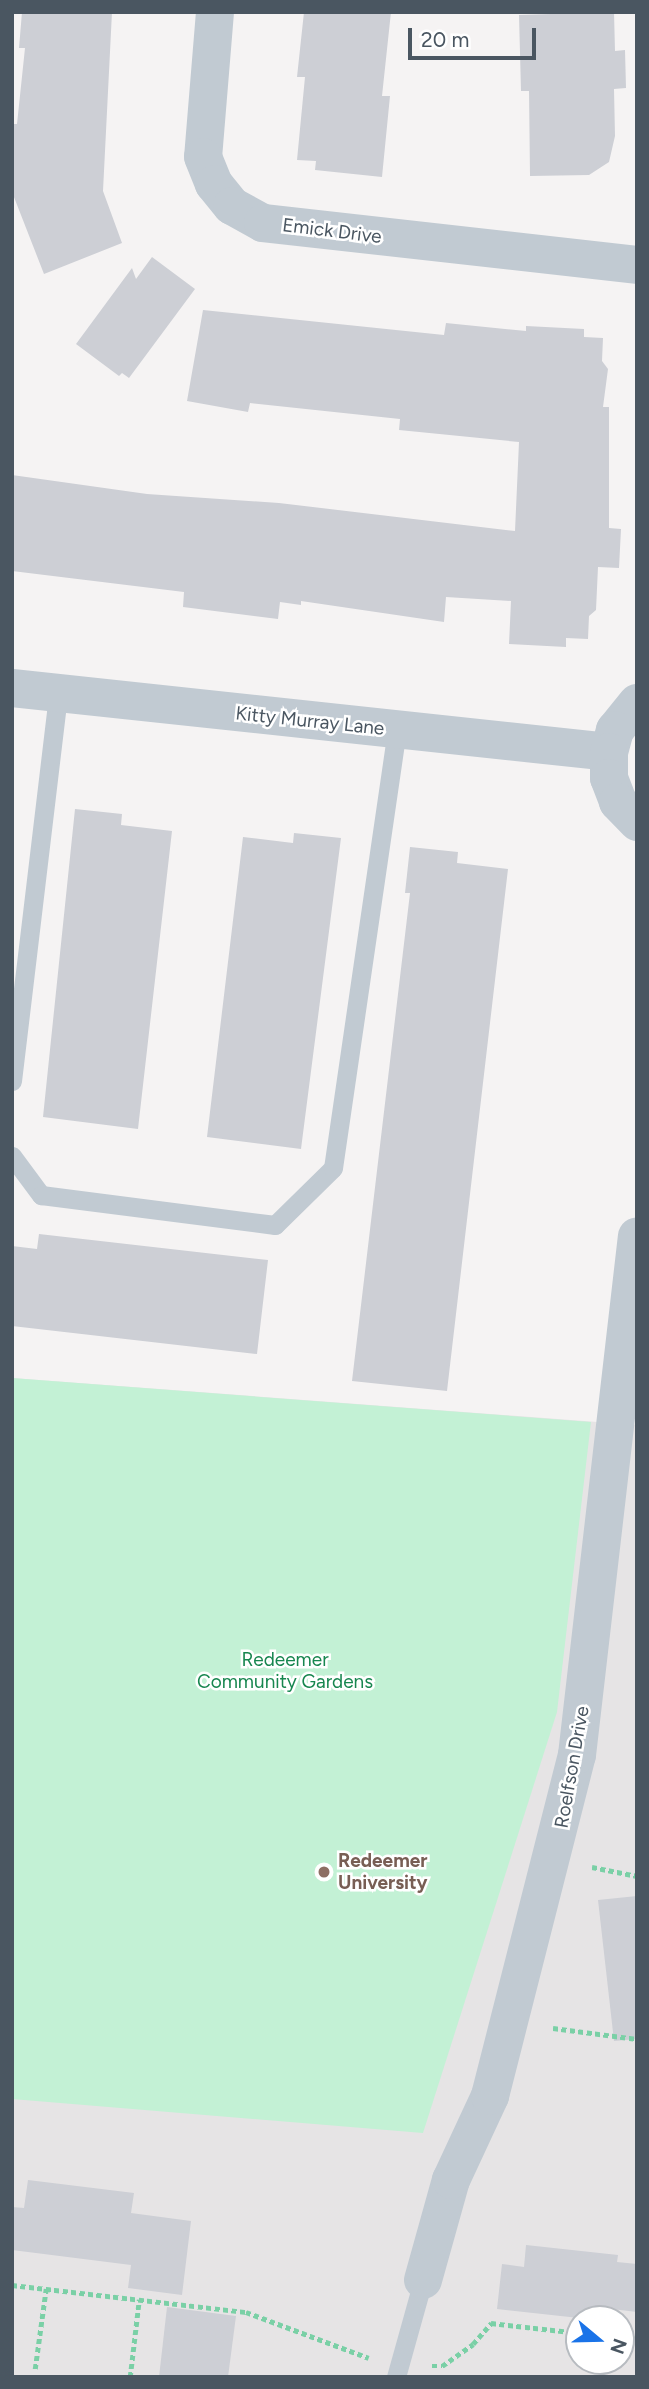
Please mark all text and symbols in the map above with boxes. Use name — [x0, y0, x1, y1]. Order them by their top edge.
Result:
scale bar — [411, 14, 539, 58]
text: 20 m — [421, 27, 469, 52]
street label: Emick Drive — [281, 214, 383, 248]
street label: Kitty Murray Lane — [235, 702, 385, 740]
park label: Redeemer Community Gardens — [197, 1649, 373, 1693]
street label: Roelfson Drive — [550, 1704, 594, 1830]
place label: Redeemer University — [338, 1850, 428, 1894]
marker: Redeemer University — [316, 1864, 332, 1880]
north arrow — [565, 2305, 635, 2375]
text: N — [605, 2336, 632, 2357]

